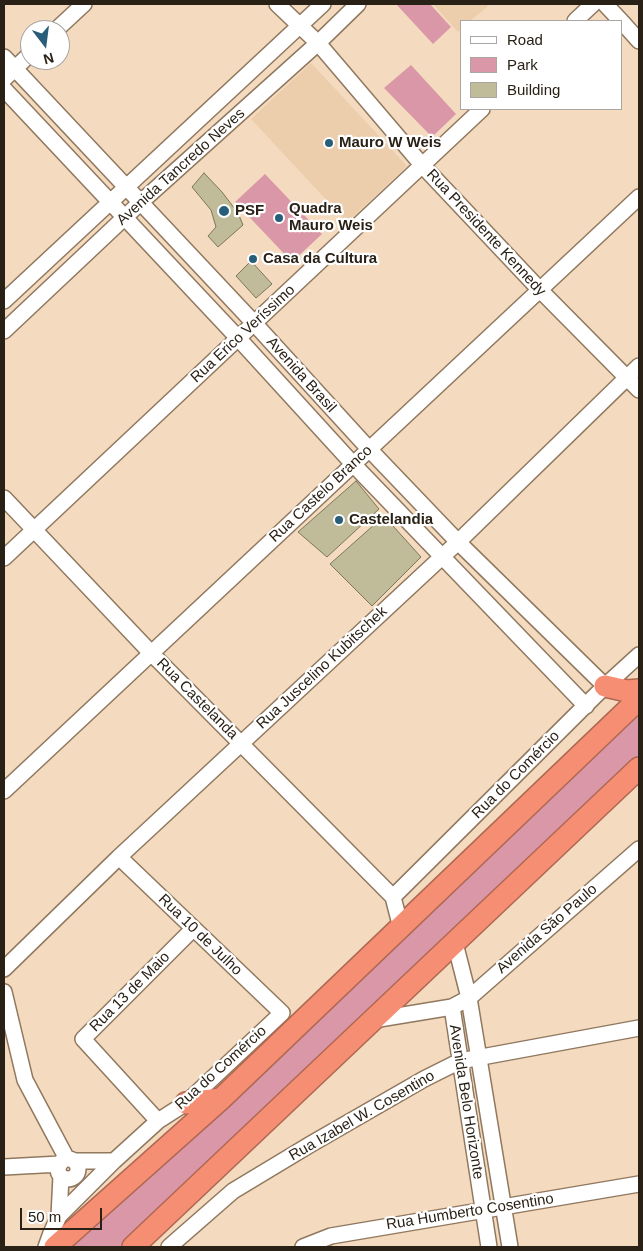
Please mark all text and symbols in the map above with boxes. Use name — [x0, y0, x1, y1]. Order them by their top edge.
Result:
north arrow — [20, 20, 70, 70]
legend — [460, 20, 623, 110]
text: Road — [507, 31, 543, 48]
text: N — [42, 49, 56, 68]
text: Park — [507, 56, 538, 73]
text: Building — [507, 81, 560, 98]
street label: Avenida Tancredo Neves — [113, 105, 249, 229]
place label: Mauro W Weis — [339, 134, 441, 152]
marker: Mauro W Weis — [323, 137, 335, 149]
street label: Rua Presidente Kennedy — [423, 166, 549, 300]
place label: Quadra Mauro Weis — [289, 200, 373, 235]
place label: PSF — [235, 202, 264, 220]
marker: PSF — [217, 204, 231, 218]
marker: Quadra Mauro Weis — [273, 212, 285, 224]
place label: Casa da Cultura — [263, 250, 377, 268]
marker: Casa da Cultura — [247, 253, 259, 265]
street label: Rua Erico Veríssimo — [187, 281, 299, 387]
street label: Avenida Brasil — [262, 333, 340, 417]
street label: Rua Castelo Branco — [266, 442, 376, 546]
place label: Castelandia — [349, 511, 433, 529]
marker: Castelandia — [333, 514, 345, 526]
street label: Rua Juscelino Kubitschek — [253, 603, 391, 733]
street label: Rua Castelanda — [153, 655, 241, 743]
street label: Rua do Comércio — [468, 727, 564, 823]
street label: Avenida São Paulo — [493, 880, 601, 978]
street label: Rua 10 de Julho — [154, 891, 246, 979]
street label: Rua 13 de Maio — [86, 948, 174, 1036]
street label: Rua do Comércio — [172, 1022, 270, 1114]
street label: Avenida Belo Horizonte — [445, 1023, 487, 1181]
street label: Rua Izabel W. Cosentino — [286, 1067, 438, 1165]
street label: Rua Humberto Cosentino — [385, 1190, 555, 1234]
scale bar — [22, 1198, 105, 1230]
text: 50 m — [28, 1208, 61, 1225]

